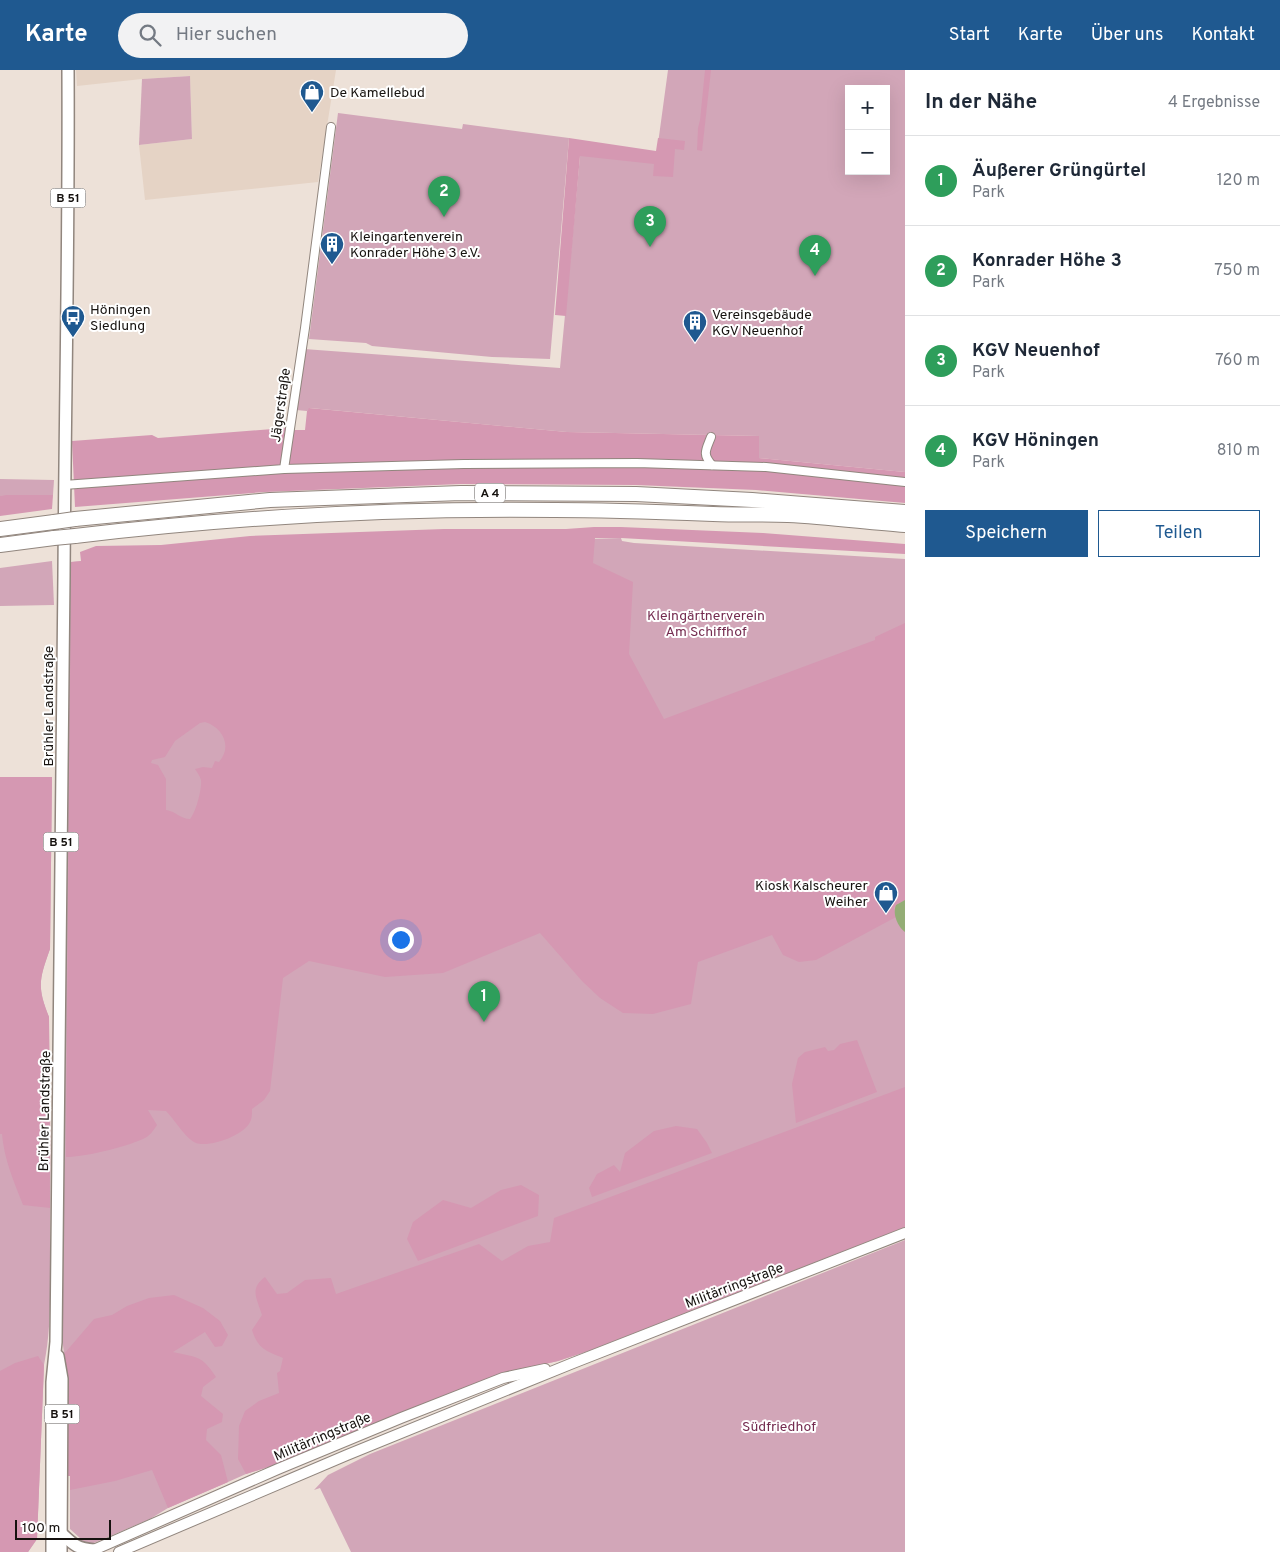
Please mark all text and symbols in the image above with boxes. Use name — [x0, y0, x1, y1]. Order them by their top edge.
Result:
search box — [118, 13, 468, 58]
text: Karte — [25, 20, 88, 50]
icon: search — [136, 21, 164, 49]
text: Hier suchen — [176, 23, 277, 47]
text: Start — [949, 24, 990, 47]
text: Karte — [1018, 24, 1063, 47]
text: Über uns — [1091, 24, 1163, 47]
text: Kontakt — [1191, 24, 1255, 47]
shop icon: De Kamellebud — [299, 79, 325, 113]
place label: De Kamellebud — [330, 85, 425, 102]
map controls — [845, 85, 890, 175]
button: + — [845, 85, 890, 130]
text: In der Nähe — [925, 89, 1037, 116]
text: 4 Ergebnisse — [1168, 93, 1260, 113]
button: − — [845, 130, 890, 175]
text: Äußerer Grüngürtel — [972, 159, 1146, 183]
text: 1 — [938, 171, 944, 191]
text: 120 m — [1217, 171, 1260, 191]
pin: 2 — [428, 176, 460, 217]
text: Park — [972, 183, 1005, 203]
road number: B 51 — [50, 189, 86, 208]
pin: 3 — [634, 206, 666, 247]
place label: Kleingartenverein Konrader Höhe 3 e.V. — [350, 229, 480, 262]
building icon: Kleingartenverein Konrader Höhe 3 e.V. — [319, 231, 345, 265]
pin: 4 — [799, 235, 831, 276]
text: Konrader Höhe 3 — [972, 249, 1122, 273]
text: 2 — [936, 261, 946, 281]
text: 750 m — [1214, 261, 1260, 281]
text: Park — [972, 273, 1005, 293]
place label: Höningen Siedlung — [90, 302, 151, 335]
bus stop icon: Höningen Siedlung — [60, 304, 86, 338]
place label: Vereinsgebäude KGV Neuenhof — [712, 307, 812, 340]
building icon: Vereinsgebäude KGV Neuenhof — [682, 309, 708, 343]
text: KGV Neuenhof — [972, 339, 1100, 363]
text: 3 — [936, 351, 946, 371]
text: 760 m — [1215, 351, 1260, 371]
text: Park — [972, 363, 1005, 383]
street label: Jägerstraße — [268, 367, 295, 443]
text: KGV Höningen — [972, 429, 1099, 453]
text: 4 — [936, 441, 946, 461]
text: 810 m — [1217, 441, 1260, 461]
text: Park — [972, 453, 1005, 473]
road number: A 4 — [475, 483, 505, 502]
button: Speichern — [925, 510, 1088, 557]
button: Teilen — [1098, 510, 1260, 557]
park label: Kleingärtnerverein Am Schiffhof — [647, 608, 765, 641]
street label: Brühler Landstraße — [41, 646, 58, 766]
road number: B 51 — [44, 832, 78, 852]
place label: Kiosk Kalscheurer Weiher — [755, 878, 869, 911]
shop icon: Kiosk Kalscheurer Weiher — [873, 880, 899, 914]
your location — [388, 927, 414, 953]
pin: 1 — [468, 981, 500, 1022]
street label: Brühler Landstraße — [36, 1051, 55, 1172]
street label: Militärringstraße — [683, 1260, 786, 1313]
road number: B 51 — [44, 1405, 80, 1424]
street label: Militärringstraße — [271, 1409, 374, 1465]
park label: Südfriedhof — [742, 1419, 816, 1436]
scale bar — [15, 1517, 111, 1540]
text: 100 m — [22, 1520, 60, 1537]

